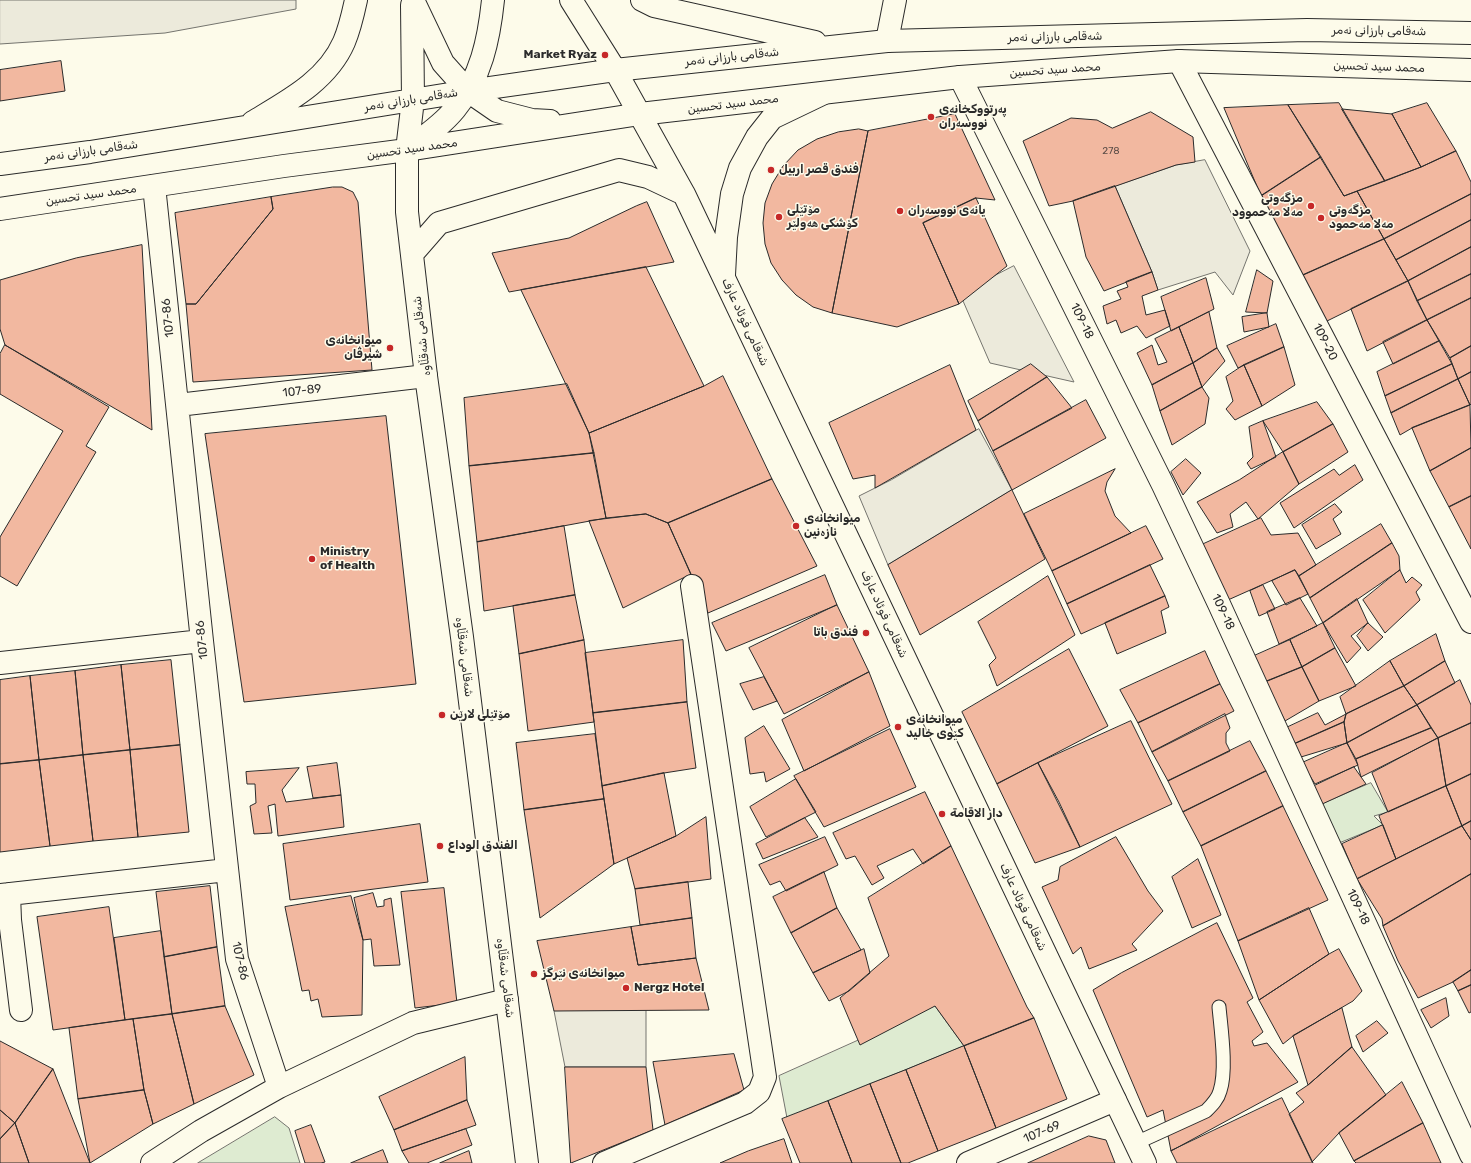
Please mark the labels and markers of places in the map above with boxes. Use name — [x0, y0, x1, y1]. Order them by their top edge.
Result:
place label: Market Ryaz — [524, 48, 597, 62]
marker: Market Ryaz — [600, 50, 610, 60]
place label: پەرتووکخانەی نووسەران — [939, 103, 1007, 131]
marker: پەرتووکخانەی نووسەران — [926, 112, 936, 122]
place label: فندق قصر اربيل — [779, 163, 859, 177]
marker: فندق قصر اربيل — [766, 165, 776, 175]
place label: مزگەوتی مەلا مەحموود — [1232, 192, 1303, 220]
marker: مزگەوتی مەلا مەحموود — [1306, 201, 1316, 211]
place label: مۆتێلی کۆشکی ھەولێر — [787, 203, 858, 231]
place label: یانەی نووسەران — [908, 204, 986, 218]
place label: مزگەوتی مەلا مەحمود — [1329, 204, 1394, 232]
marker: یانەی نووسەران — [895, 206, 905, 216]
marker: مۆتێلی کۆشکی ھەولێر — [774, 212, 784, 222]
marker: مزگەوتی مەلا مەحمود — [1316, 213, 1326, 223]
place label: میوانخانەی شیرڤان — [325, 334, 382, 362]
marker: میوانخانەی شیرڤان — [385, 343, 395, 353]
place label: میوانخانەی نازەنین — [804, 512, 861, 540]
marker: میوانخانەی نازەنین — [791, 521, 801, 531]
place label: Ministry of Health — [320, 545, 375, 573]
marker: Ministry of Health — [307, 554, 317, 564]
place label: فندق باتا — [813, 626, 858, 640]
marker: فندق باتا — [861, 628, 871, 638]
place label: مۆتێلی لارێن — [450, 708, 510, 722]
marker: مۆتێلی لارێن — [437, 710, 447, 720]
place label: میوانخانەی کێوی خالید — [906, 713, 964, 741]
marker: میوانخانەی کێوی خالید — [893, 722, 903, 732]
place label: دار الاقامة — [950, 807, 1003, 821]
marker: دار الاقامة — [937, 809, 947, 819]
place label: الفندق الوداع — [448, 839, 518, 853]
marker: الفندق الوداع — [435, 841, 445, 851]
place label: میوانخانەی نێرگز — [542, 967, 625, 981]
marker: میوانخانەی نێرگز — [529, 969, 539, 979]
place label: Nergz Hotel — [634, 981, 704, 995]
marker: Nergz Hotel — [621, 983, 631, 993]

